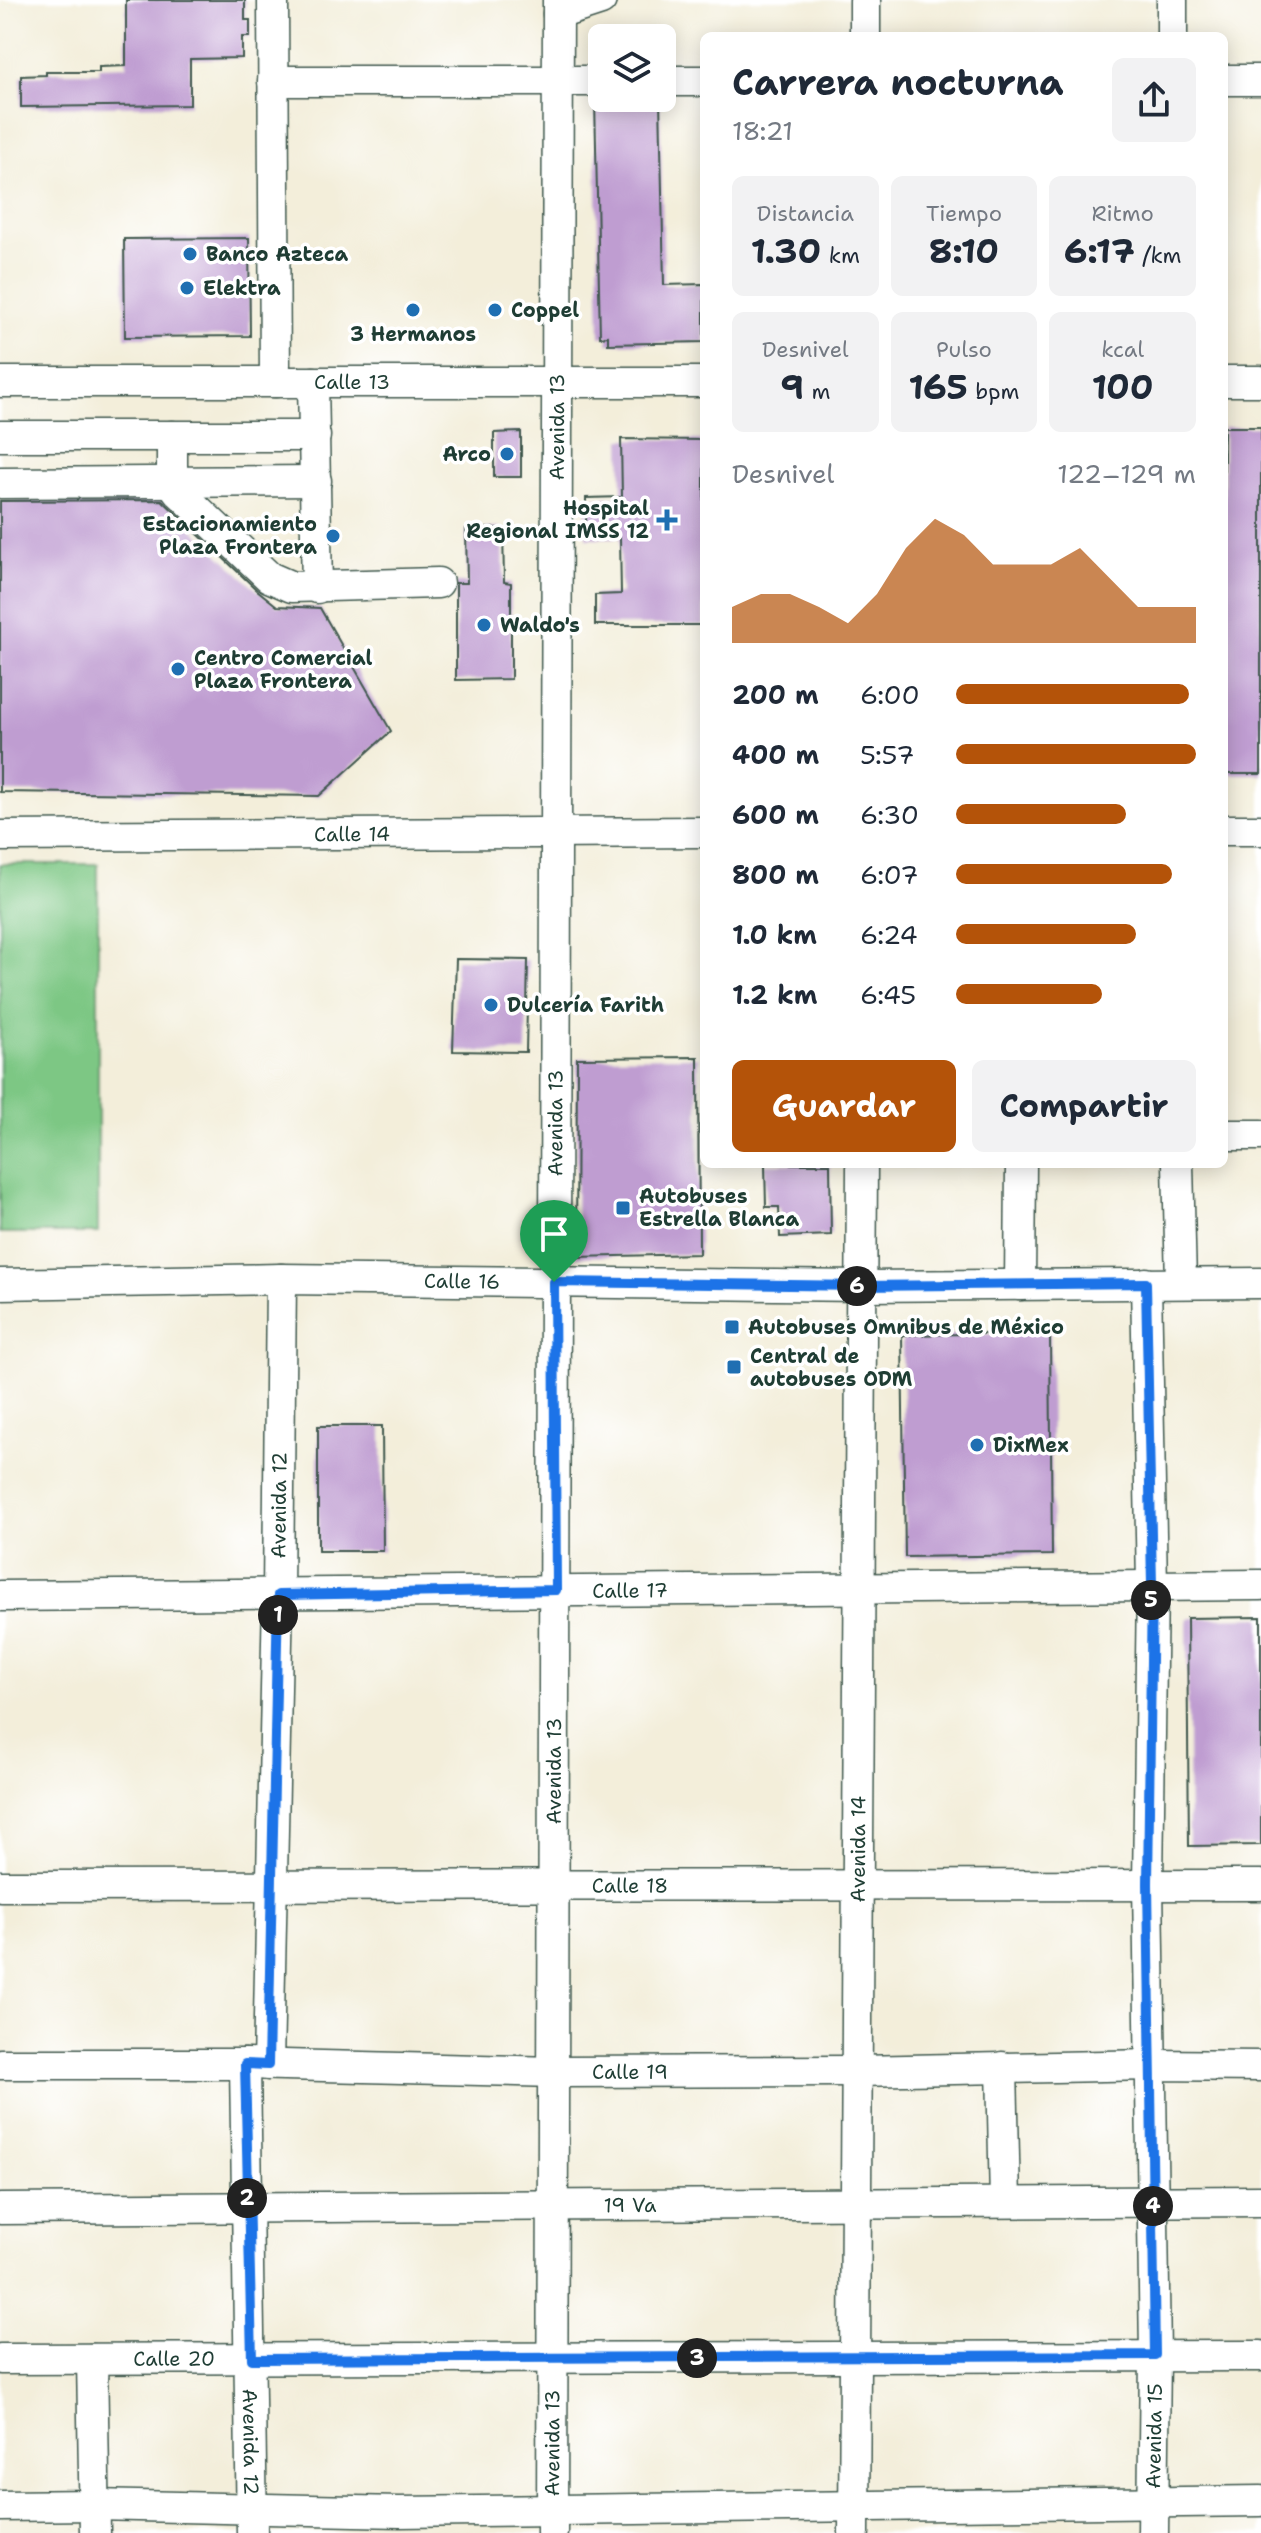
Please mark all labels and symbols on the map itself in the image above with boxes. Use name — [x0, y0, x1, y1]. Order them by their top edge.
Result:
place label: Banco Azteca — [206, 241, 348, 267]
marker: Banco Azteca — [181, 245, 199, 263]
place label: Elektra — [203, 275, 281, 301]
marker: Elektra — [178, 279, 196, 297]
place label: Coppel — [511, 297, 579, 323]
marker: 3 Hermanos — [404, 301, 422, 319]
marker: Coppel — [486, 301, 504, 319]
place label: 3 Hermanos — [350, 321, 476, 347]
street label: Calle 13 — [314, 369, 390, 395]
street label: Avenida 13 — [544, 374, 570, 480]
place label: Arco — [442, 441, 491, 467]
marker: Arco — [498, 445, 516, 463]
place label: Hospital Regional IMSS 12 — [466, 495, 649, 544]
marker: Hospital Regional IMSS 12 — [656, 509, 678, 531]
place label: Estacionamiento Plaza Frontera — [142, 511, 317, 560]
marker: Estacionamiento Plaza Frontera — [324, 527, 342, 545]
place label: Waldo's — [500, 612, 580, 638]
marker: Waldo's — [475, 616, 493, 634]
place label: Centro Comercial Plaza Frontera — [194, 645, 372, 694]
marker: Centro Comercial Plaza Frontera — [169, 660, 187, 678]
street label: Calle 14 — [314, 821, 390, 847]
place label: Dulcería Farith — [507, 992, 664, 1018]
marker: Dulcería Farith — [482, 996, 500, 1014]
street label: Avenida 13 — [542, 1070, 568, 1176]
place label: Autobuses Estrella Blanca — [639, 1183, 799, 1232]
marker: Autobuses Estrella Blanca — [614, 1199, 632, 1217]
pin — [520, 1200, 588, 1282]
pin: 6 — [837, 1266, 877, 1306]
street label: Calle 16 — [424, 1268, 500, 1295]
place label: Autobuses Omnibus de México — [748, 1314, 1064, 1340]
marker: Autobuses Omnibus de México — [723, 1318, 741, 1336]
place label: Central de autobuses ODM — [750, 1343, 913, 1392]
marker: Central de autobuses ODM — [725, 1358, 743, 1376]
place label: DixMex — [993, 1432, 1069, 1458]
marker: DixMex — [968, 1436, 986, 1454]
street label: Avenida 12 — [265, 1452, 292, 1559]
street label: Calle 17 — [592, 1577, 668, 1604]
pin: 5 — [1131, 1580, 1171, 1620]
pin: 1 — [258, 1595, 298, 1635]
street label: Avenida 13 — [541, 1718, 567, 1824]
street label: Avenida 14 — [845, 1796, 871, 1902]
street label: Calle 18 — [592, 1872, 668, 1899]
street label: Calle 19 — [592, 2059, 668, 2085]
pin: 2 — [227, 2178, 267, 2218]
pin: 4 — [1133, 2186, 1173, 2226]
street label: 19 Va — [604, 2192, 657, 2218]
pin: 3 — [677, 2338, 717, 2378]
street label: Calle 20 — [133, 2345, 215, 2372]
street label: Avenida 15 — [1140, 2383, 1168, 2489]
street label: Avenida 12 — [237, 2388, 264, 2495]
street label: Avenida 13 — [539, 2390, 565, 2496]

